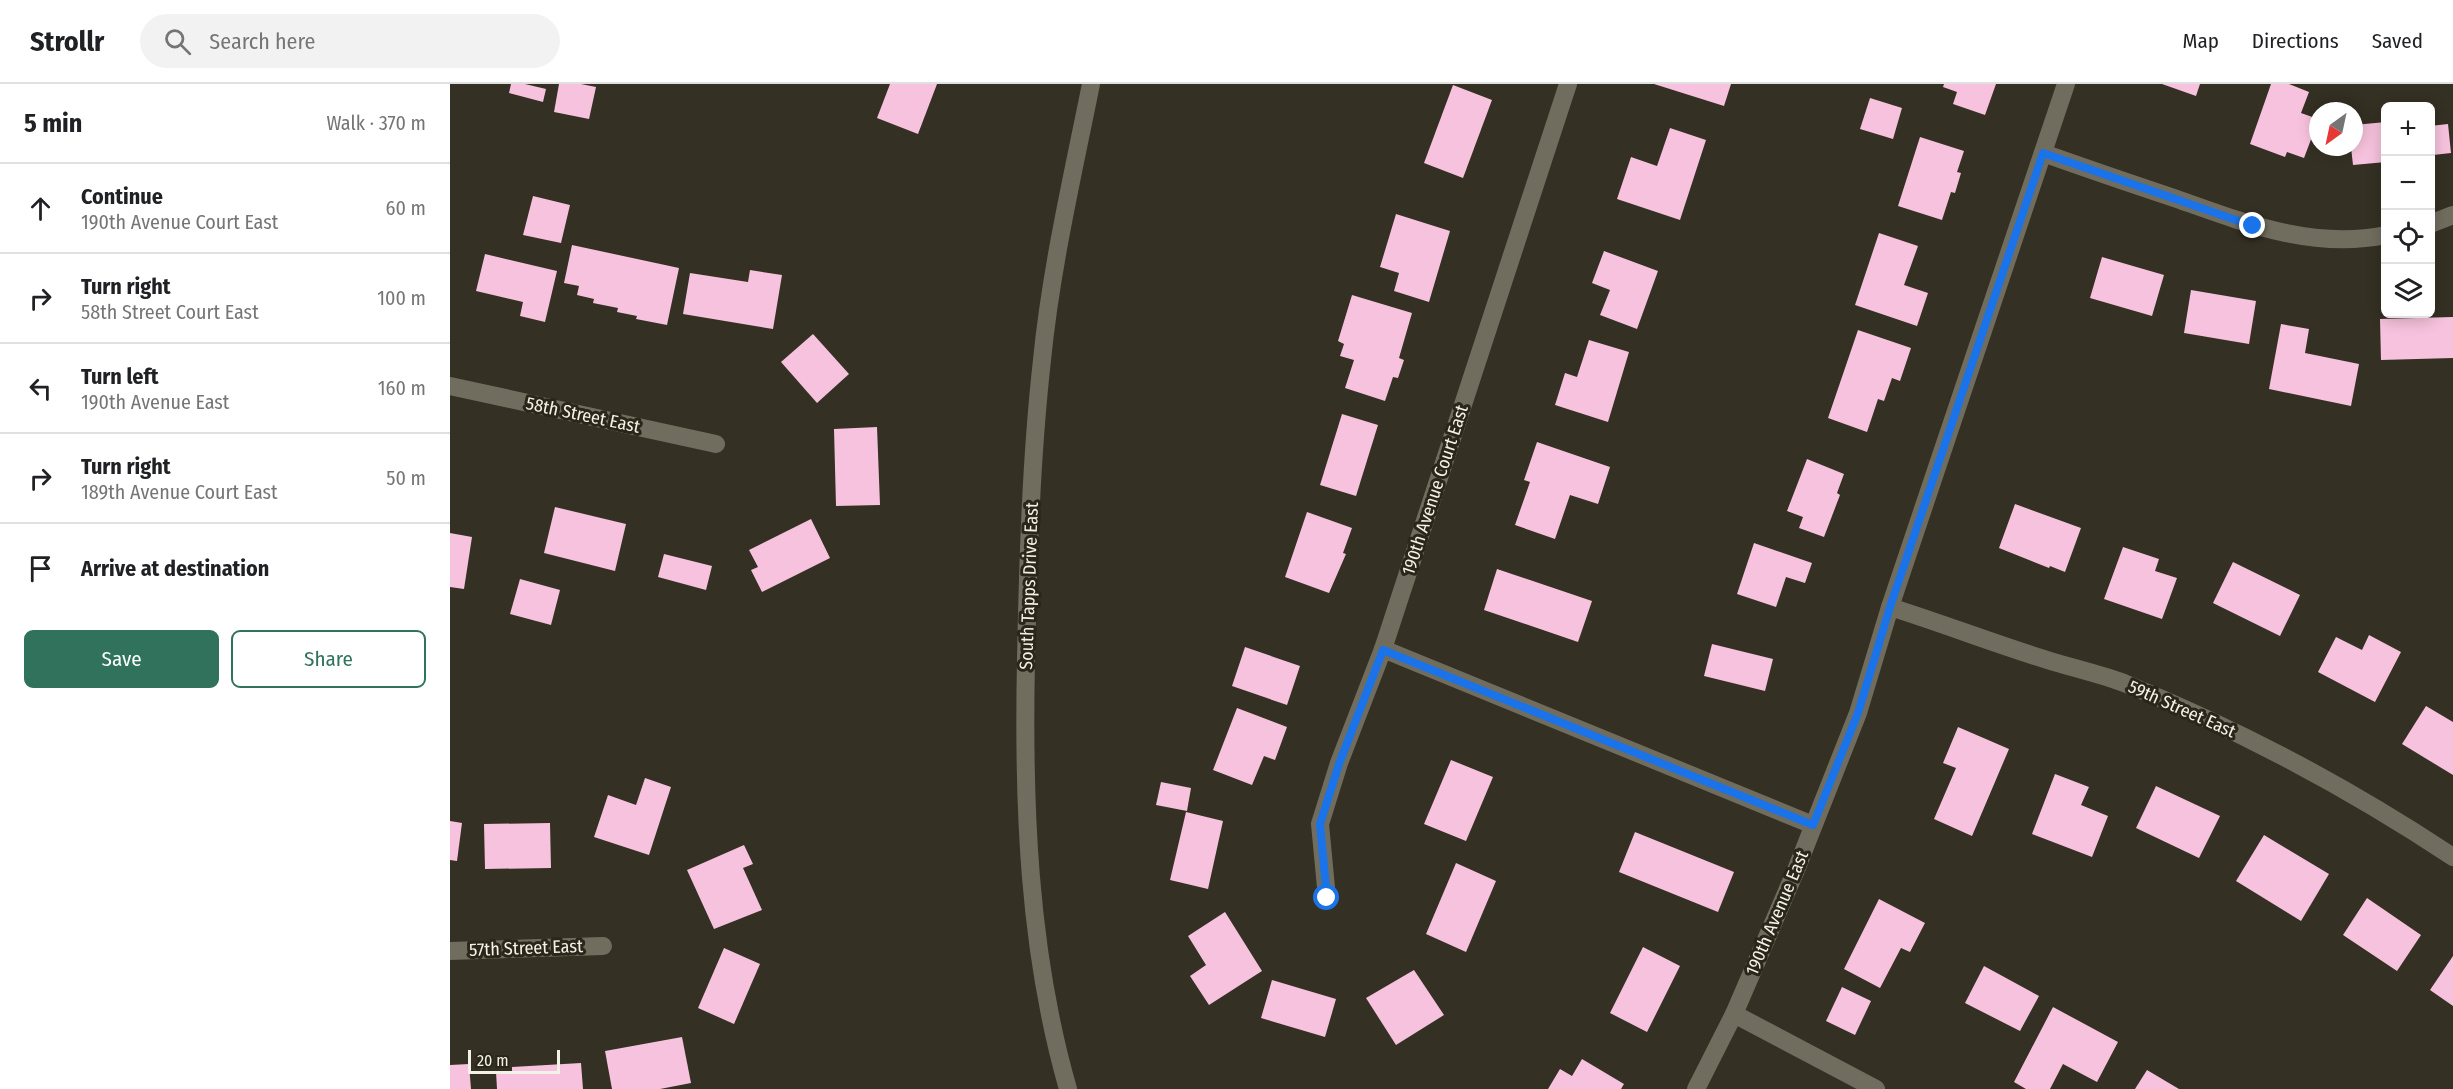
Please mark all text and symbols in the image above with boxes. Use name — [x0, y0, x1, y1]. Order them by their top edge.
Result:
search box — [140, 14, 560, 68]
text: Strollr — [30, 25, 104, 58]
icon: search — [161, 25, 194, 58]
text: Search here — [209, 28, 315, 55]
text: Map — [2182, 28, 2219, 54]
text: Directions — [2252, 28, 2339, 54]
text: Saved — [2372, 28, 2423, 54]
north arrow — [2309, 102, 2363, 156]
map controls — [2381, 102, 2435, 318]
button: + — [2381, 102, 2435, 156]
text: 5 min — [24, 108, 82, 139]
text: Walk · 370 m — [326, 111, 426, 135]
button: − — [2381, 156, 2435, 210]
text: Continue — [81, 183, 163, 210]
icon: ahead — [24, 192, 57, 225]
text: 60 m — [386, 196, 426, 220]
text: 190th Avenue Court East — [81, 210, 278, 234]
button: locate — [2381, 210, 2435, 264]
route end — [2239, 212, 2265, 238]
button: layers — [2381, 264, 2435, 318]
text: Turn right — [81, 273, 170, 300]
icon: right — [24, 282, 57, 315]
text: 100 m — [377, 286, 426, 310]
text: 58th Street Court East — [81, 300, 259, 324]
text: Turn left — [81, 363, 159, 390]
icon: left — [24, 372, 57, 405]
text: 160 m — [378, 376, 426, 400]
text: 190th Avenue East — [81, 390, 229, 414]
street label: 58th Street East — [524, 392, 642, 438]
street label: 190th Avenue Court East — [1397, 402, 1473, 578]
text: Turn right — [81, 453, 170, 480]
icon: right — [24, 462, 57, 495]
text: 50 m — [386, 466, 426, 490]
text: 189th Avenue Court East — [81, 480, 278, 504]
street label: South Tapps Drive East — [1015, 502, 1043, 670]
icon: arrive — [24, 552, 57, 585]
text: Arrive at destination — [81, 555, 269, 582]
button: Save — [24, 630, 219, 688]
button: Share — [231, 630, 426, 688]
street label: 59th Street East — [2125, 675, 2239, 743]
street label: 190th Avenue East — [1741, 847, 1813, 979]
route start — [1313, 884, 1339, 910]
street label: 57th Street East — [469, 935, 583, 961]
scale bar — [468, 1047, 560, 1074]
text: 20 m — [477, 1051, 508, 1070]

